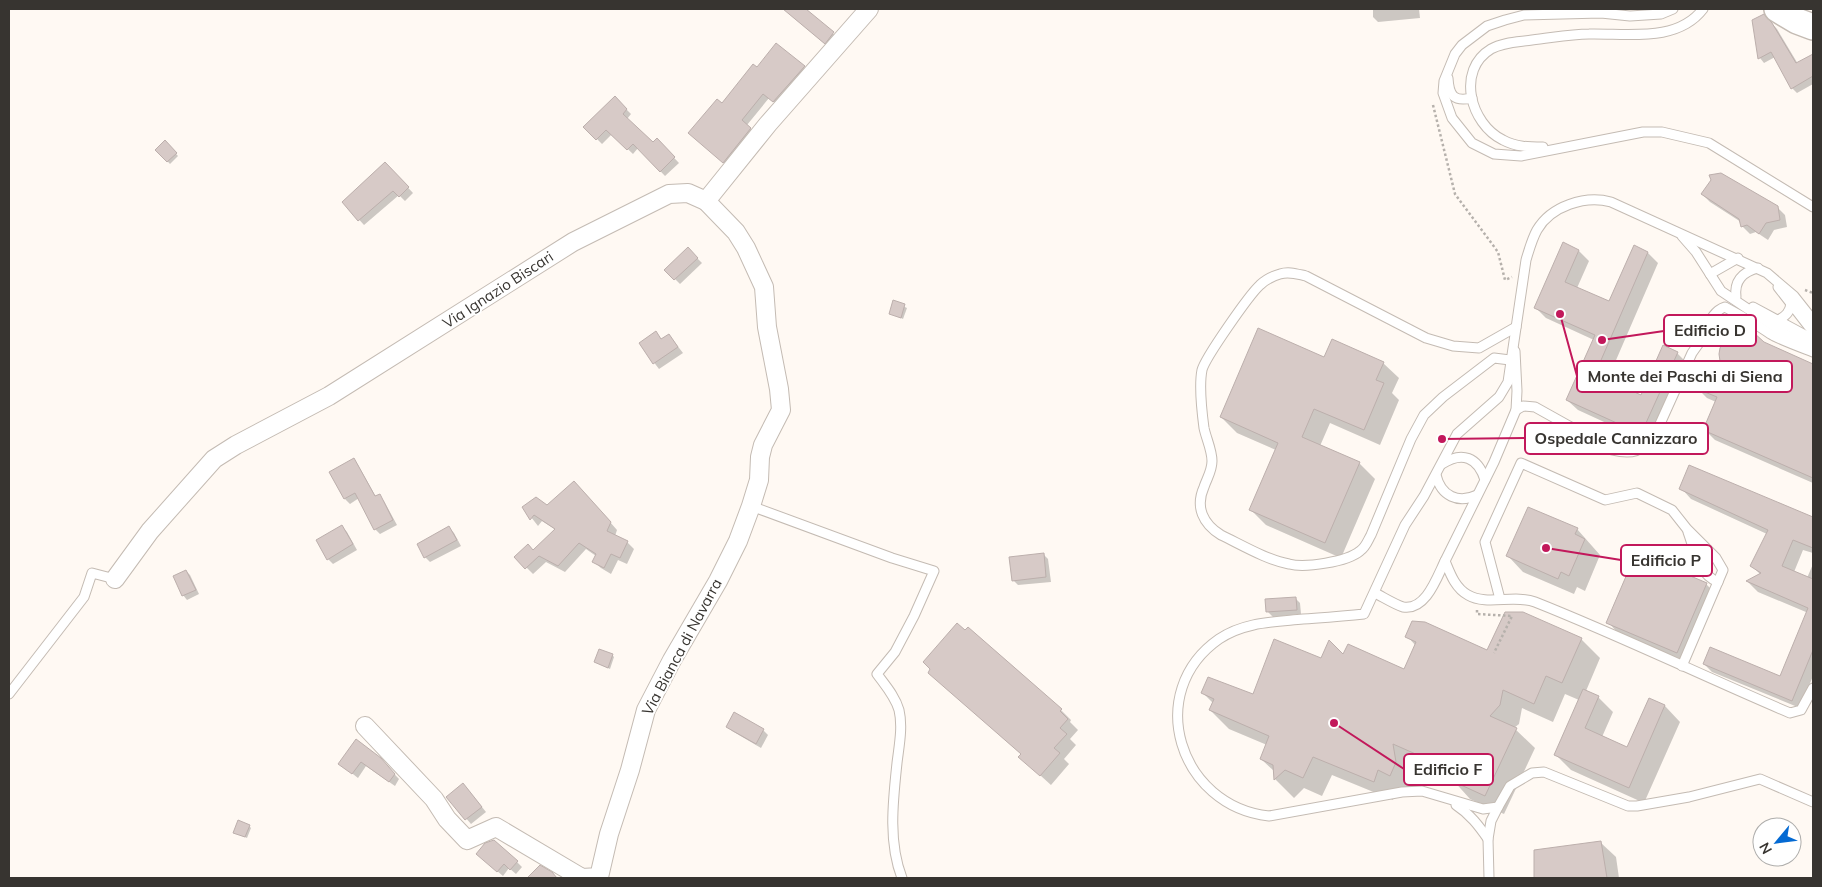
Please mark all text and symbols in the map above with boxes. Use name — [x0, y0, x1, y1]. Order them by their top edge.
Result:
street label: Via Ignazio Biscari — [439, 247, 557, 332]
callout: Edificio D — [1664, 315, 1756, 346]
text: Edificio D — [1674, 320, 1746, 340]
callout: Monte dei Paschi di Siena — [1577, 361, 1792, 392]
text: Monte dei Paschi di Siena — [1587, 366, 1783, 386]
callout: Ospedale Cannizzaro — [1525, 423, 1708, 454]
text: Ospedale Cannizzaro — [1535, 428, 1697, 448]
callout: Edificio P — [1621, 545, 1712, 576]
text: Edificio P — [1631, 550, 1702, 570]
street label: Via Bianca di Navarra — [637, 575, 726, 718]
callout: Edificio F — [1404, 754, 1493, 785]
text: Edificio F — [1414, 759, 1482, 779]
north arrow — [1752, 817, 1802, 867]
text: N — [1755, 839, 1776, 857]

